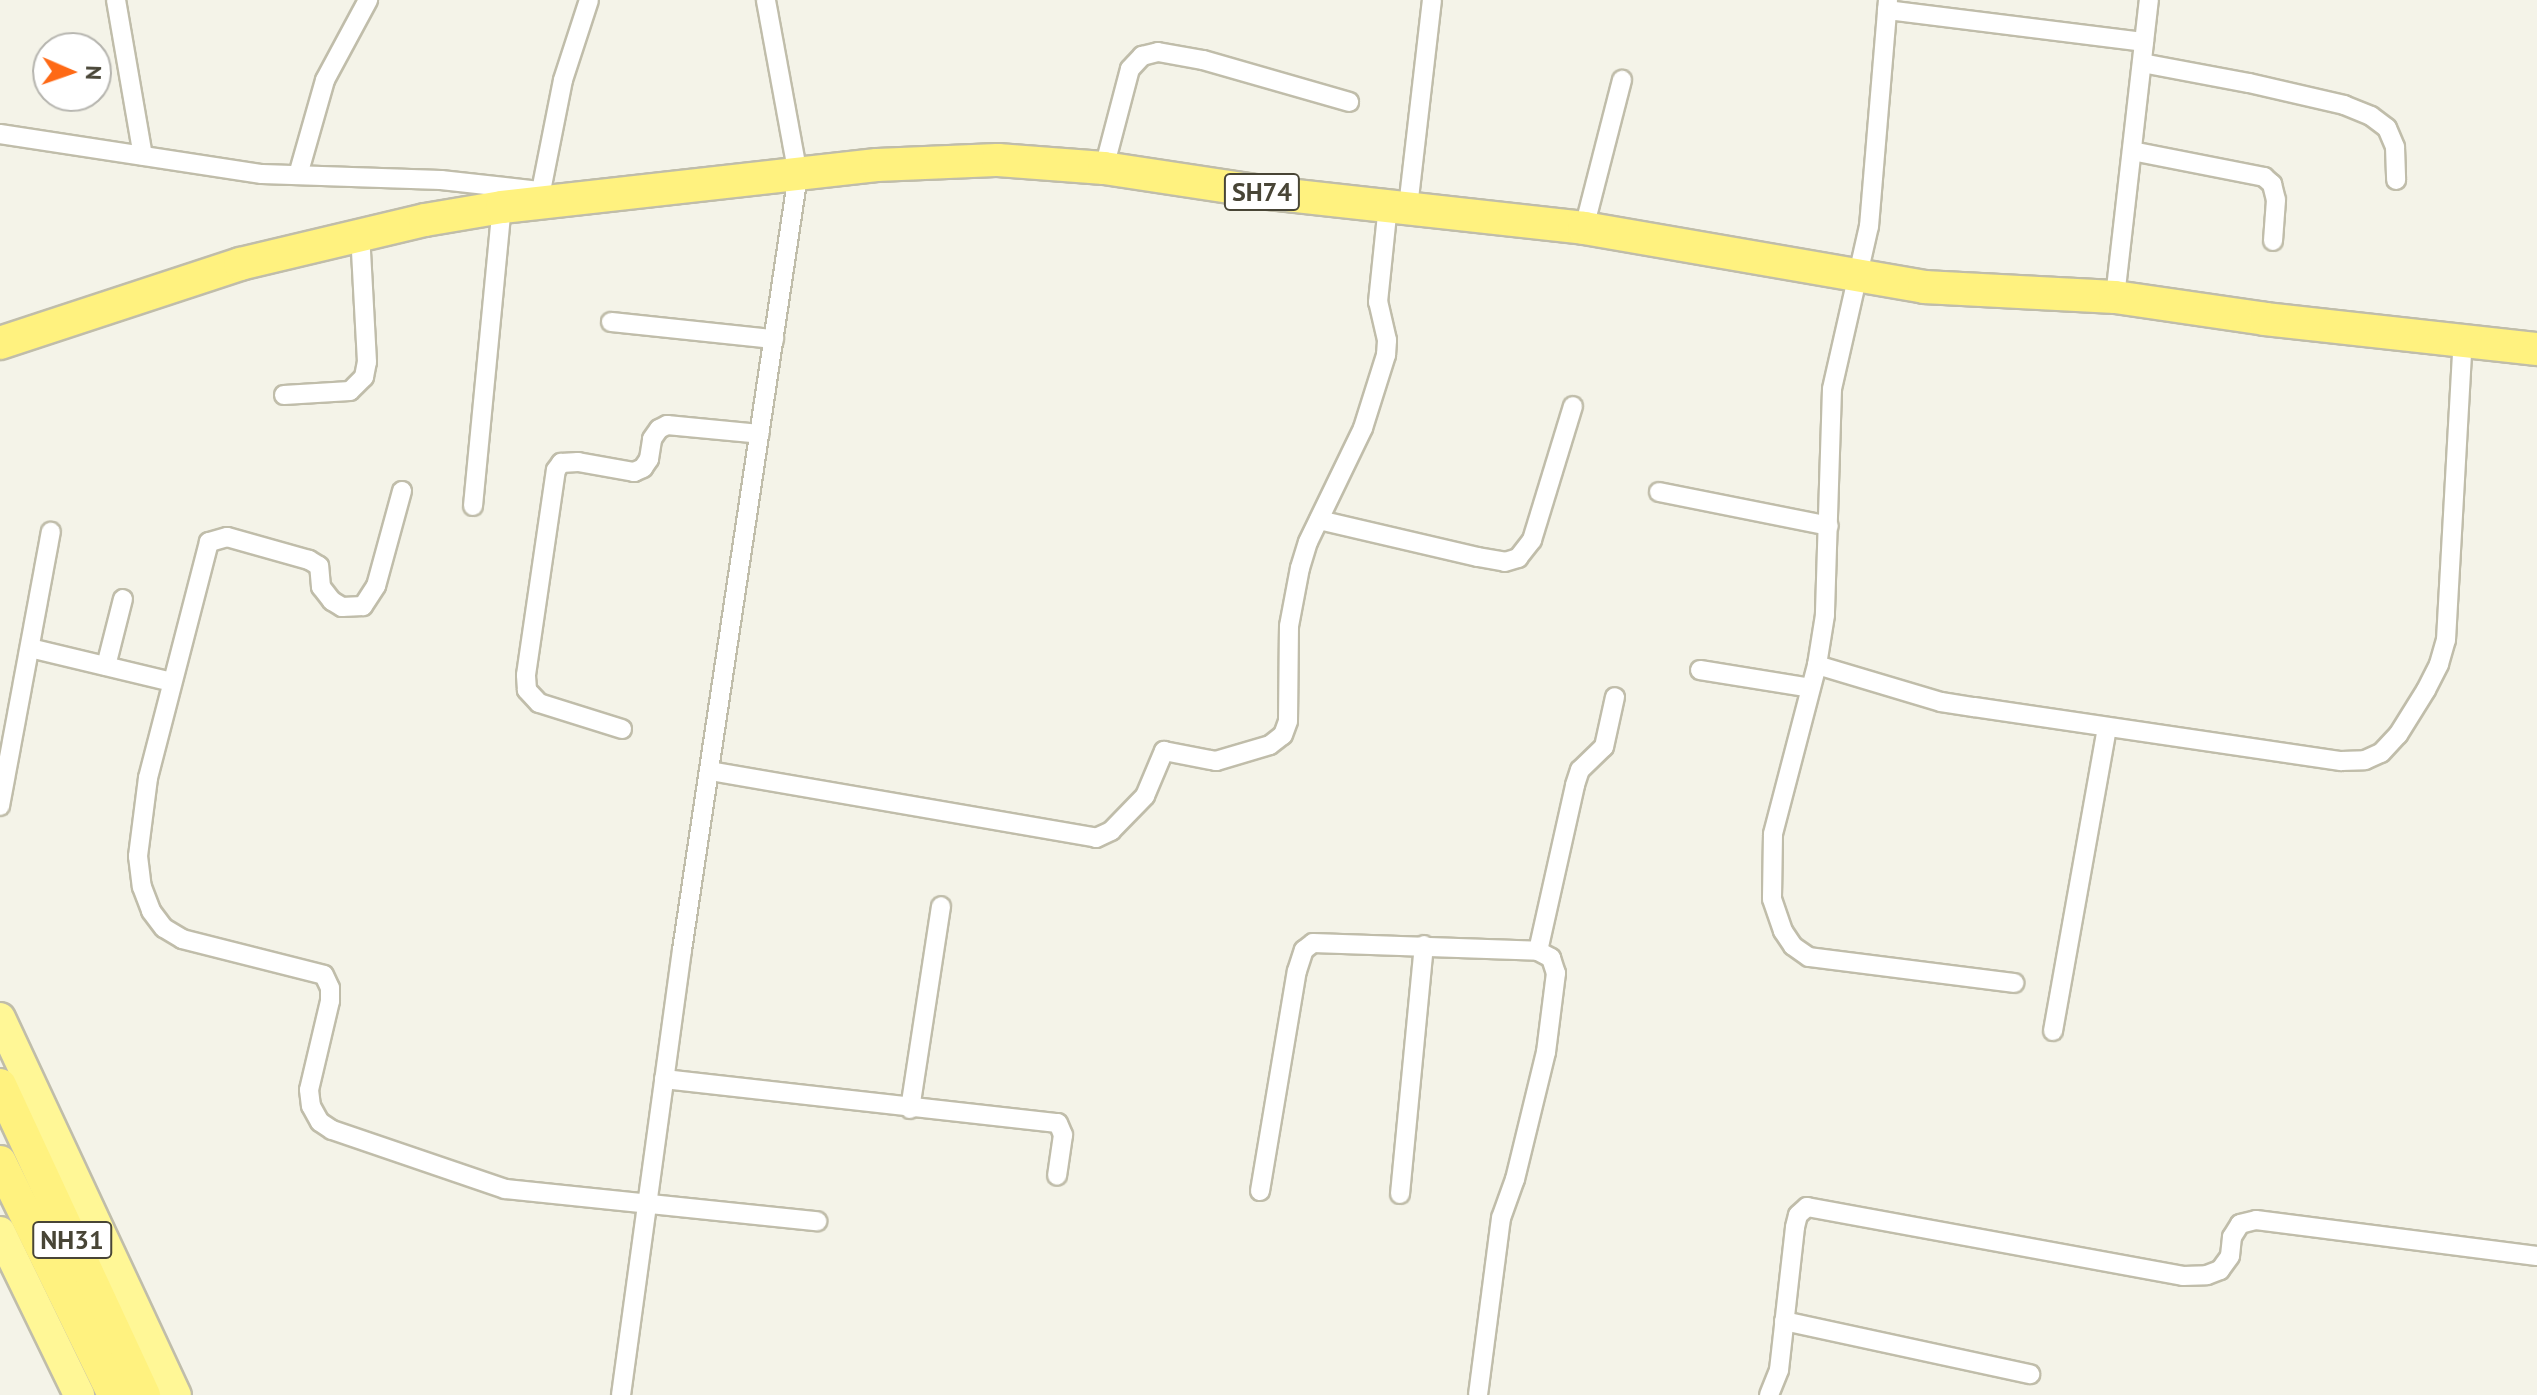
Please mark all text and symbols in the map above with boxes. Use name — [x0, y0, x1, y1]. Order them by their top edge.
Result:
north arrow — [32, 32, 112, 112]
text: N — [80, 65, 108, 80]
road number: SH74 — [1222, 170, 1302, 214]
road number: NH31 — [32, 1218, 112, 1262]

